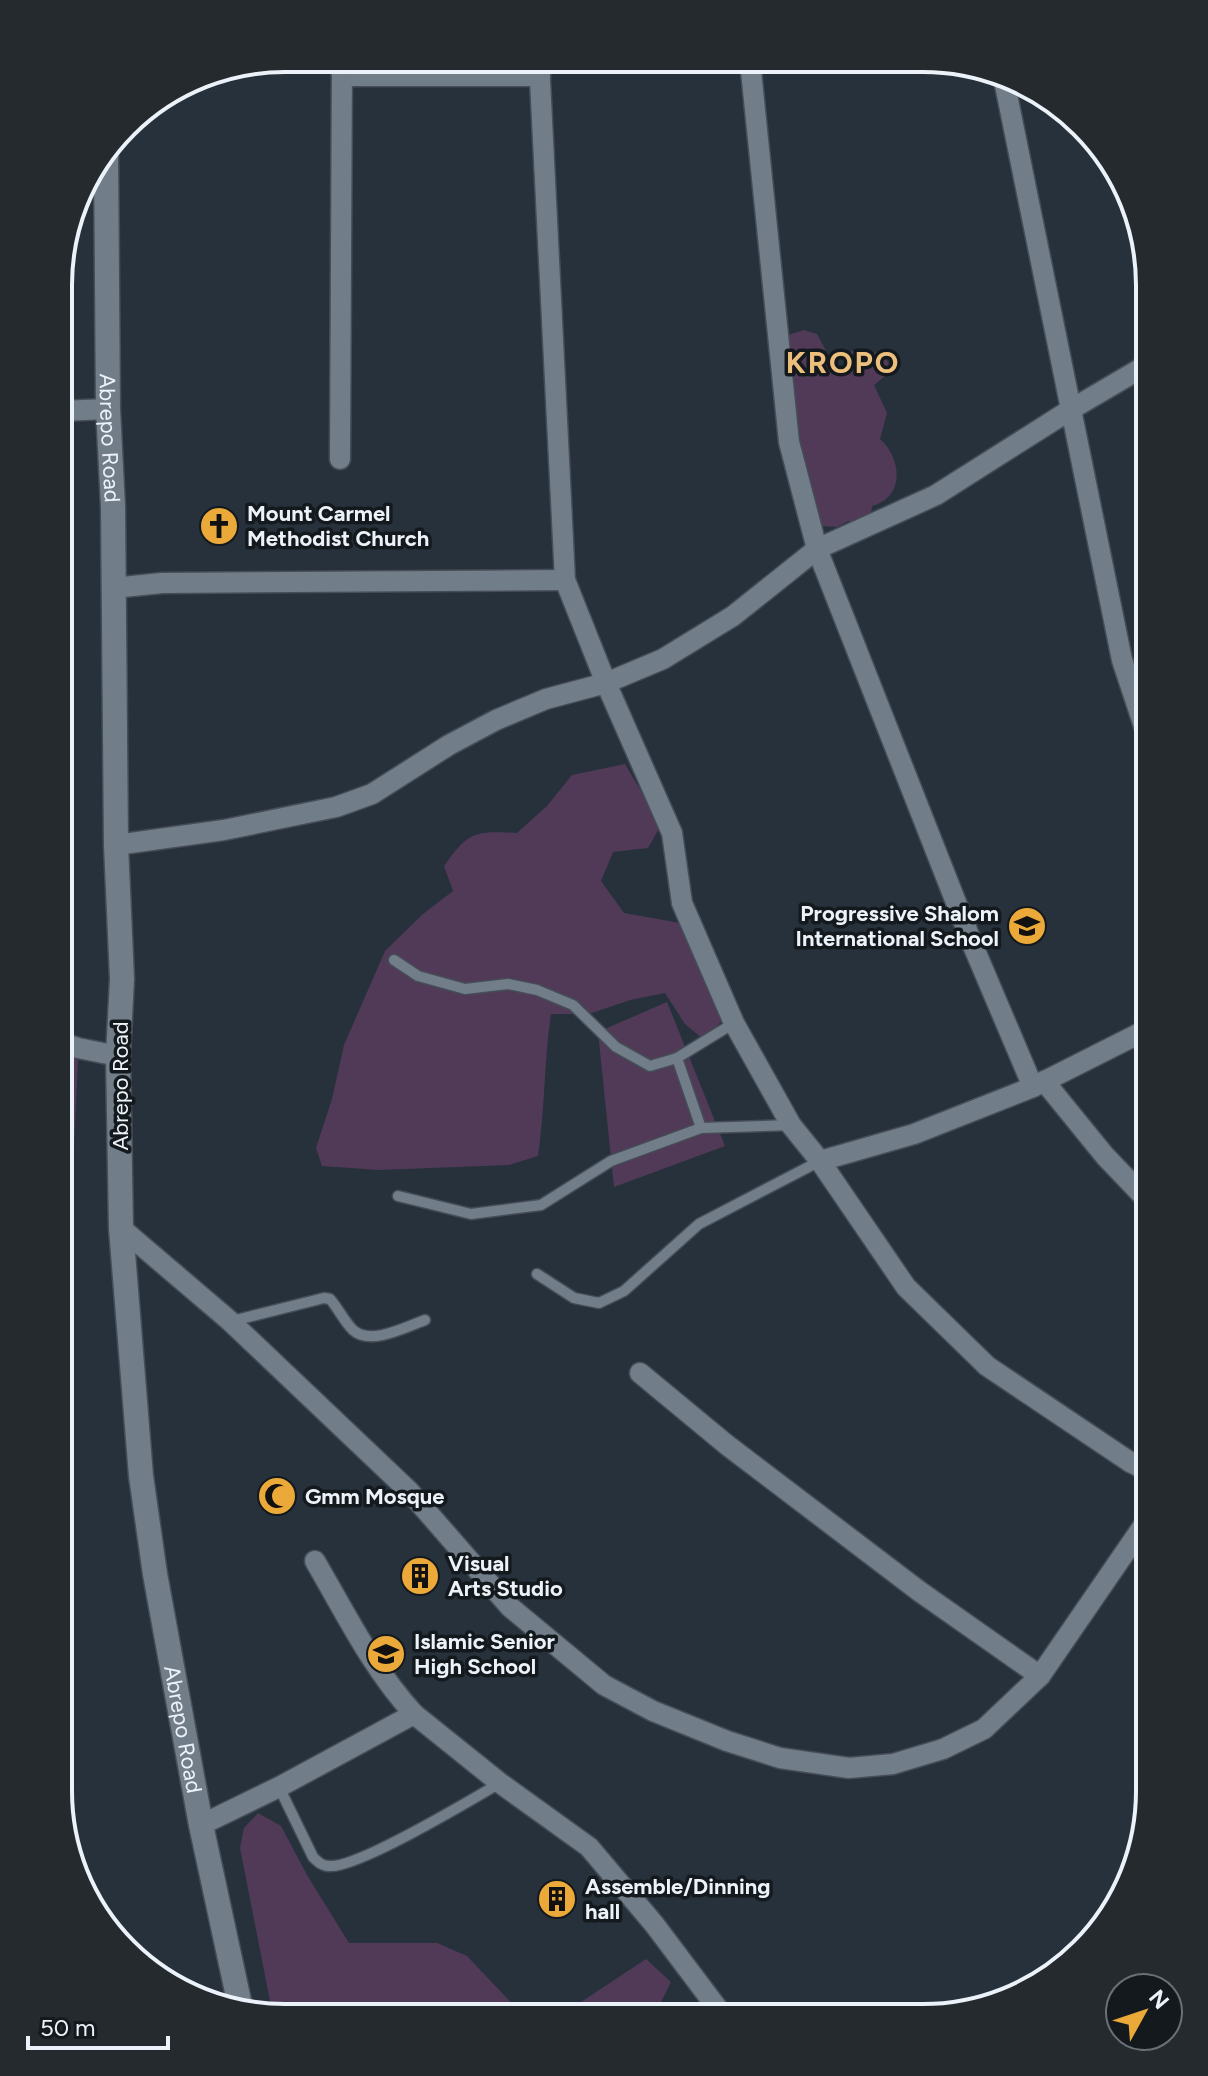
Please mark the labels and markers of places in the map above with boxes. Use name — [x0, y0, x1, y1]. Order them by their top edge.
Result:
place label: Mount Carmel Methodist Church — [247, 500, 429, 552]
church icon: Mount Carmel Methodist Church — [198, 505, 240, 547]
place label: Progressive Shalom International School — [796, 900, 999, 952]
school or university icon: Progressive Shalom International School — [1006, 905, 1048, 947]
mosque icon: Gmm Mosque — [256, 1475, 298, 1517]
place label: Gmm Mosque — [305, 1483, 445, 1510]
place label: Visual Arts Studio — [448, 1550, 563, 1602]
building icon: Visual Arts Studio — [399, 1555, 441, 1597]
place label: Islamic Senior High School — [414, 1628, 556, 1680]
school or university icon: Islamic Senior High School — [365, 1633, 407, 1675]
place label: Assemble/Dinning hall — [585, 1873, 770, 1925]
building icon: Assemble/Dinning hall — [536, 1878, 578, 1920]

